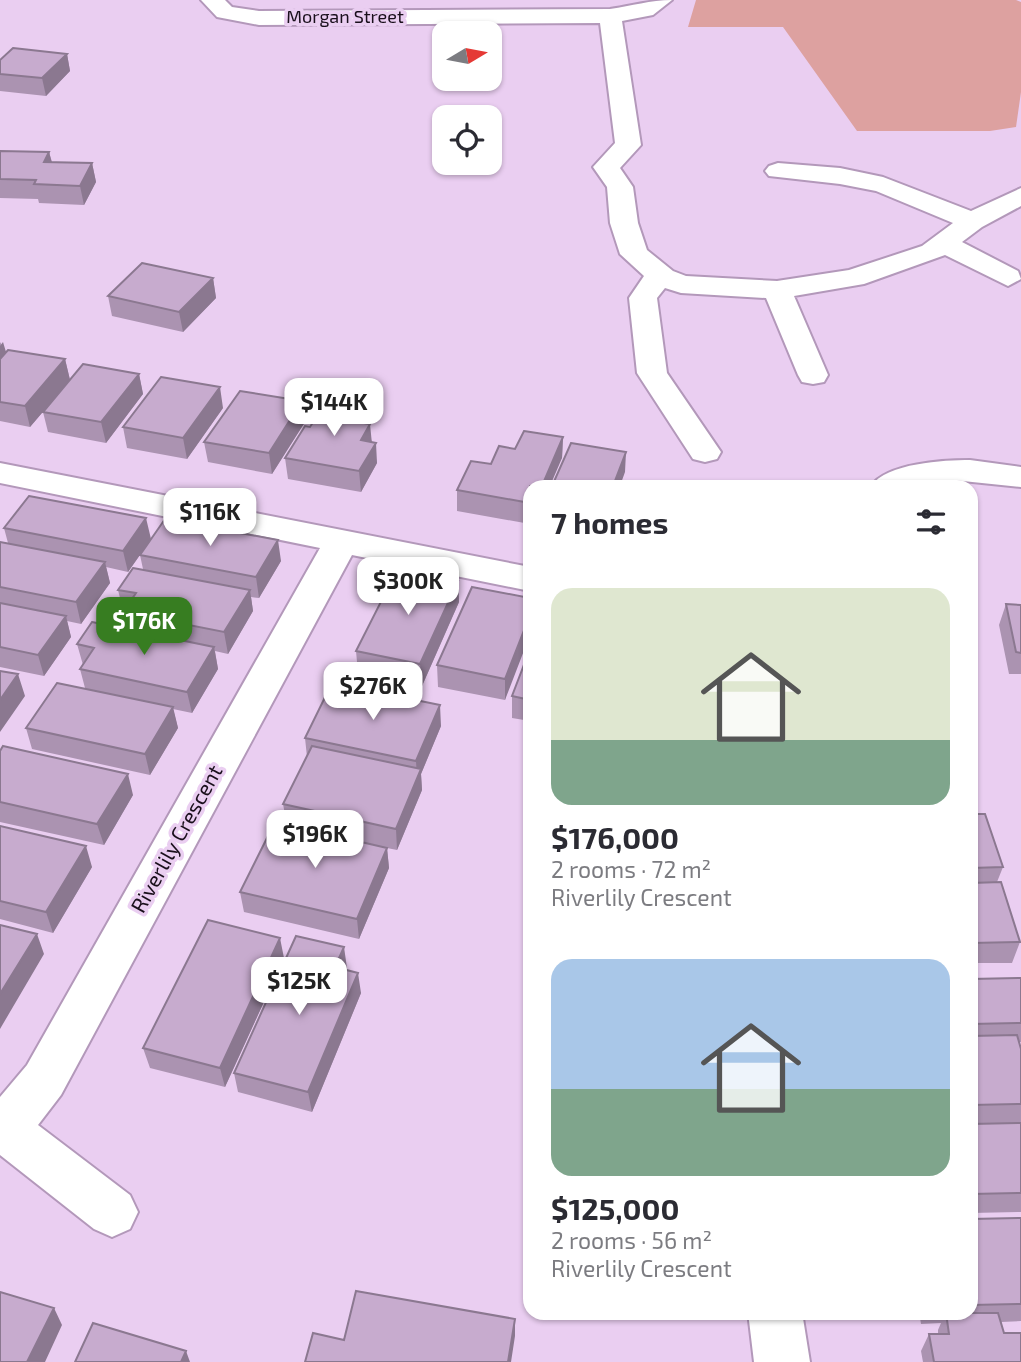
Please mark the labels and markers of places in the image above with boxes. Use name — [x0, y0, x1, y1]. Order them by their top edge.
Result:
pin: $144K — [285, 378, 383, 438]
pin: $116K — [161, 489, 259, 548]
pin: $300K — [359, 558, 457, 617]
pin: $176K — [95, 598, 193, 657]
pin: $276K — [324, 662, 422, 722]
pin: $196K — [266, 810, 364, 870]
pin: $125K — [250, 958, 348, 1017]

